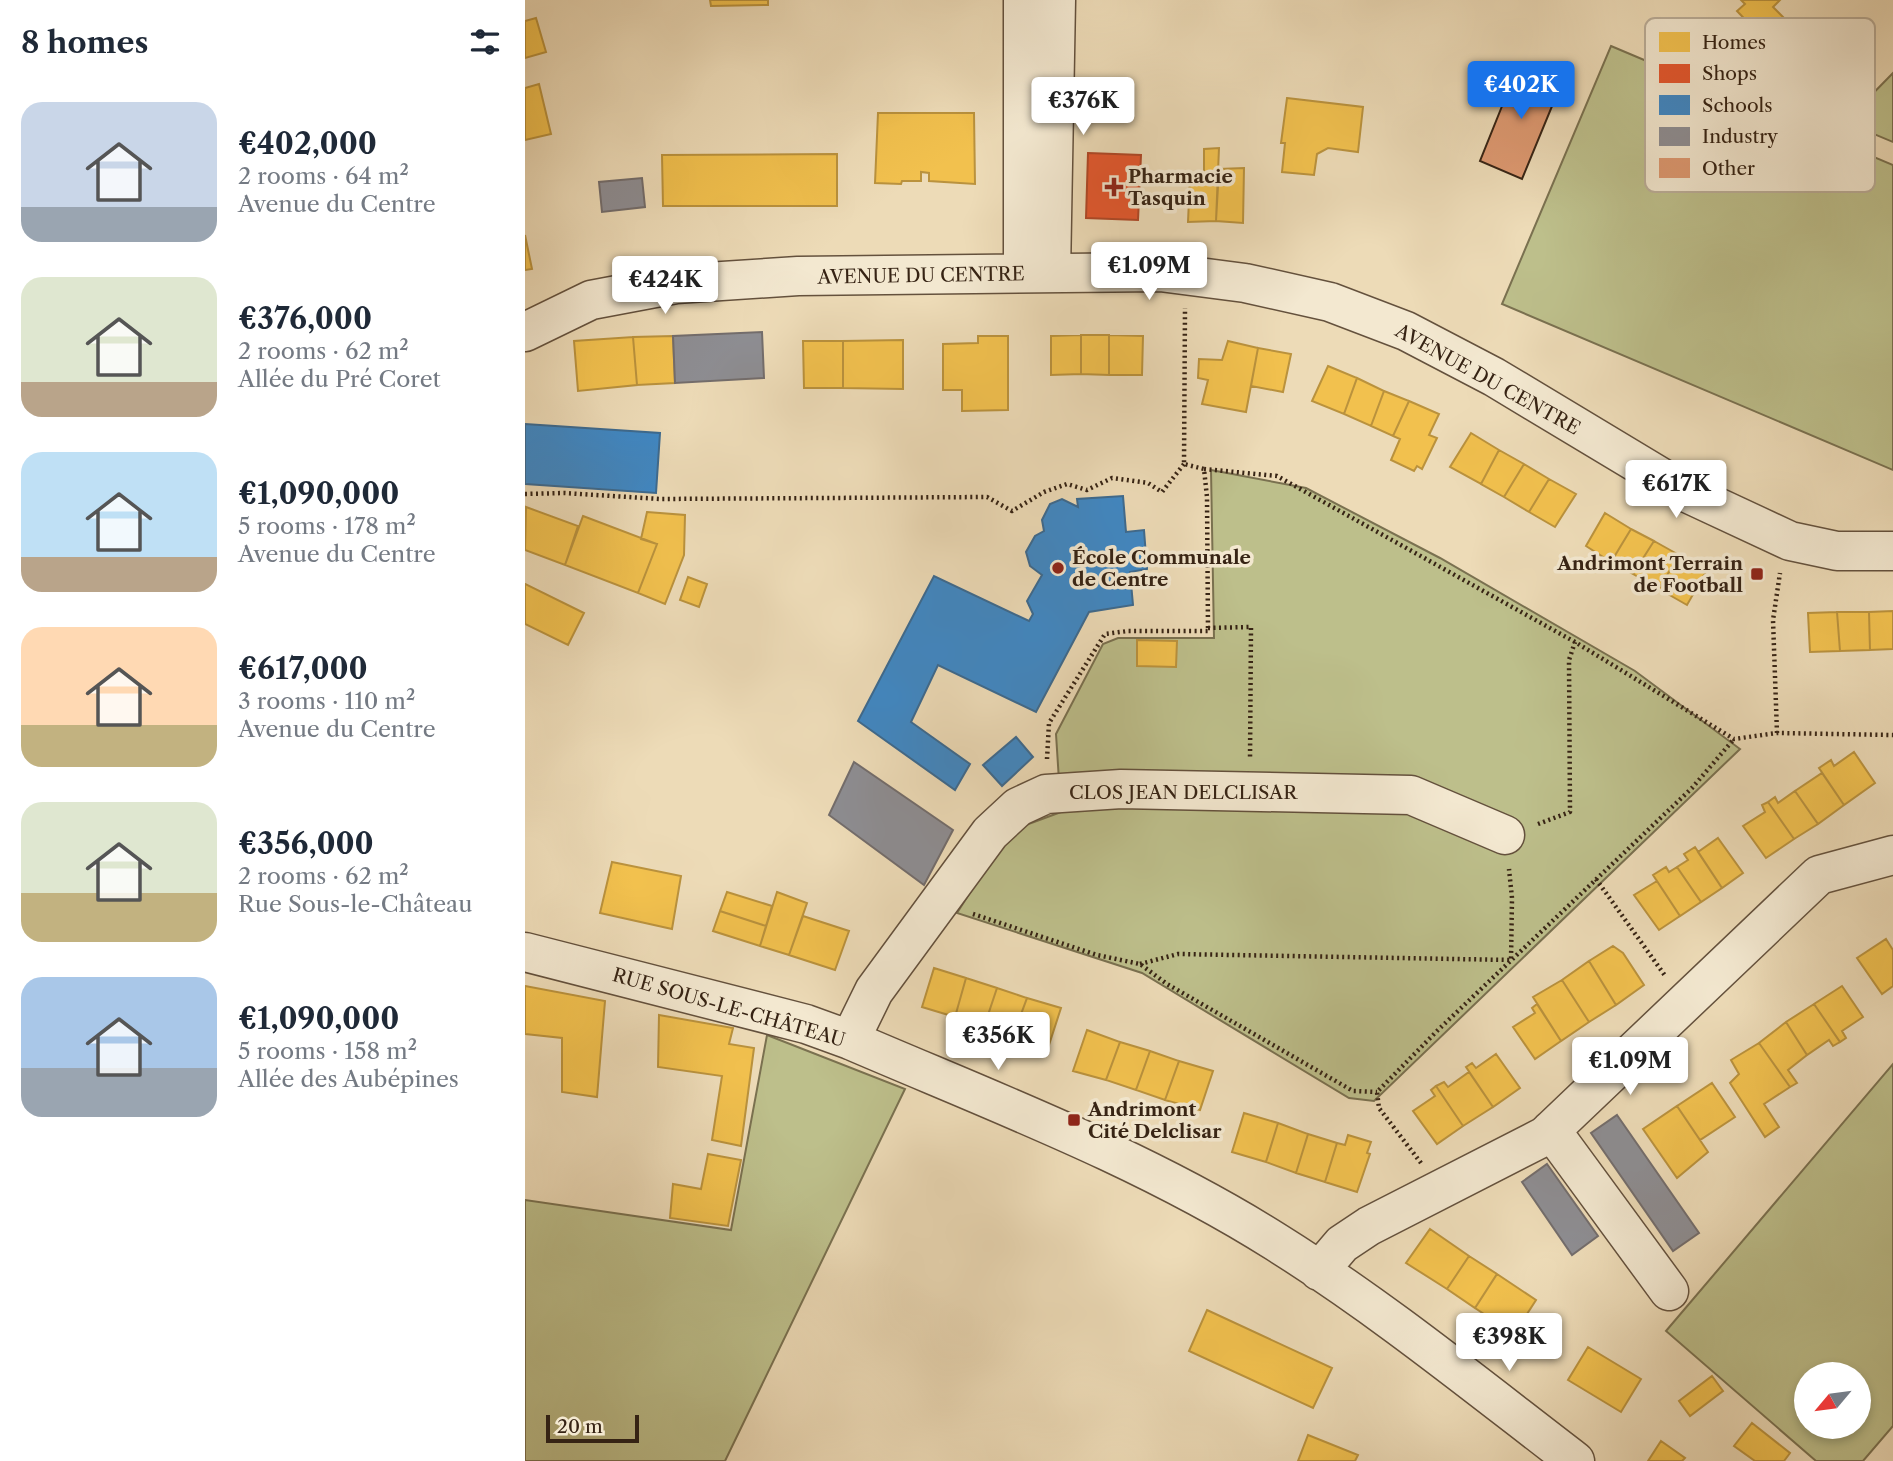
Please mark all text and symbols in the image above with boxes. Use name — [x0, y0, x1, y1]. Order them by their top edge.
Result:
legend — [1645, 18, 1875, 192]
icon: filters — [466, 23, 504, 61]
text: 8 homes — [21, 24, 148, 61]
text: Homes — [1702, 31, 1766, 54]
pin: €402K — [1472, 61, 1570, 121]
text: Shops — [1702, 62, 1757, 85]
text: €402K — [1484, 70, 1558, 98]
pin: €376K — [1034, 78, 1132, 137]
text: €376K — [1047, 86, 1119, 114]
text: Schools — [1702, 94, 1772, 117]
text: €402,000 — [238, 125, 377, 162]
text: Industry — [1702, 125, 1778, 148]
icon: home — [77, 130, 161, 214]
text: Other — [1702, 157, 1755, 180]
text: 2 rooms · 64 m² — [238, 162, 409, 190]
place label: Pharmacie Tasquin — [1128, 165, 1233, 210]
marker: Pharmacie Tasquin — [1106, 179, 1122, 195]
text: Avenue du Centre — [238, 190, 436, 218]
pin: €1.09M — [1092, 243, 1206, 302]
text: €1.09M — [1107, 251, 1191, 279]
pin: €424K — [616, 256, 714, 316]
street label: AVENUE DU CENTRE — [816, 262, 1025, 289]
text: €424K — [628, 265, 702, 293]
text: €376,000 — [238, 300, 372, 337]
icon: home — [77, 305, 161, 389]
street label: AVENUE DU CENTRE — [1391, 319, 1584, 440]
text: 2 rooms · 62 m² — [238, 337, 409, 365]
text: Allée du Pré Coret — [238, 365, 441, 393]
pin: €617K — [1627, 461, 1725, 520]
text: €617K — [1641, 469, 1711, 497]
text: €1,090,000 — [238, 475, 399, 512]
icon: home — [77, 480, 161, 564]
text: 5 rooms · 178 m² — [238, 512, 416, 540]
text: Avenue du Centre — [238, 540, 436, 568]
place label: École Communale de Centre — [1072, 546, 1251, 591]
place label: Andrimont Terrain de Football — [1556, 552, 1743, 597]
marker: École Communale de Centre — [1050, 560, 1066, 576]
marker: Andrimont Terrain de Football — [1749, 566, 1765, 582]
text: €617,000 — [238, 650, 368, 687]
icon: home — [77, 655, 161, 739]
text: 3 rooms · 110 m² — [238, 687, 415, 715]
text: Avenue du Centre — [238, 715, 436, 743]
street label: CLOS JEAN DELCLISAR — [1069, 781, 1298, 804]
text: €356,000 — [238, 825, 374, 862]
icon: home — [77, 830, 161, 914]
text: 2 rooms · 62 m² — [238, 862, 409, 890]
text: Rue Sous-le-Château — [238, 890, 472, 918]
street label: RUE SOUS-LE-CHÂTEAU — [610, 963, 848, 1052]
text: €1,090,000 — [238, 1000, 399, 1037]
icon: home — [77, 1005, 161, 1089]
pin: €356K — [949, 1012, 1047, 1072]
text: €356K — [962, 1021, 1034, 1049]
text: 5 rooms · 158 m² — [238, 1037, 417, 1065]
pin: €1.09M — [1573, 1038, 1687, 1097]
text: €1.09M — [1588, 1046, 1672, 1074]
text: Allée des Aubépines — [238, 1065, 459, 1093]
place label: Andrimont Cité Delclisar — [1087, 1098, 1222, 1143]
marker: Andrimont Cité Delclisar — [1066, 1112, 1082, 1128]
pin: €398K — [1460, 1314, 1558, 1373]
text: €398K — [1472, 1322, 1546, 1350]
north arrow — [1794, 1362, 1871, 1438]
map controls — [1794, 1362, 1871, 1439]
scale bar — [546, 1412, 639, 1444]
text: 20 m — [557, 1415, 603, 1438]

